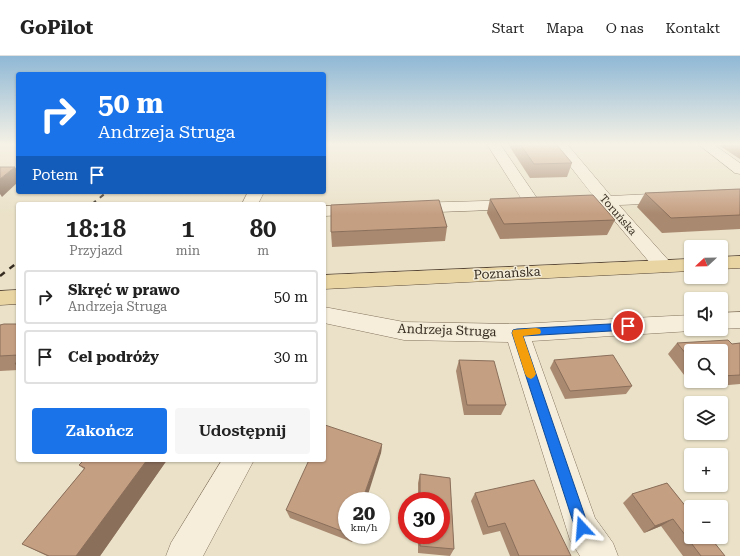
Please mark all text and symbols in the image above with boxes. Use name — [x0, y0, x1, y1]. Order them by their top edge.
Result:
text: GoPilot — [20, 16, 93, 39]
text: Start — [492, 20, 524, 36]
text: Mapa — [546, 20, 584, 36]
text: O nas — [606, 20, 644, 36]
text: Kontakt — [666, 20, 720, 36]
text: 50 m — [98, 87, 163, 120]
icon: right — [32, 88, 84, 140]
text: Andrzeja Struga — [98, 121, 235, 142]
icon: arrive — [86, 164, 108, 186]
text: Potem — [32, 166, 78, 184]
street label: Toruńska — [597, 192, 639, 238]
text: 18:18 — [65, 215, 126, 243]
text: 1 — [181, 215, 195, 243]
text: 80 — [250, 215, 277, 243]
north arrow — [684, 240, 728, 284]
map controls — [684, 240, 728, 544]
text: Przyjazd — [69, 243, 123, 258]
text: min — [176, 243, 200, 258]
text: m — [257, 243, 269, 258]
street label: Poznańska — [473, 264, 541, 282]
text: Skręć w prawo — [68, 281, 180, 299]
icon: right — [34, 286, 56, 308]
text: 50 m — [274, 288, 308, 306]
button: sound — [684, 292, 728, 336]
text: Andrzeja Struga — [68, 299, 167, 314]
pin — [611, 309, 645, 343]
icon: arrive — [617, 315, 639, 337]
street label: Andrzeja Struga — [397, 321, 497, 339]
button: search — [684, 344, 728, 388]
icon: arrive — [34, 346, 56, 368]
text: Cel podróży — [68, 348, 159, 366]
text: 30 m — [274, 348, 308, 366]
button: layers — [684, 396, 728, 440]
button: Zakończ — [32, 408, 167, 454]
button: Udostępnij — [175, 408, 310, 454]
button: + — [684, 448, 728, 492]
speed limit sign: 30 — [398, 492, 450, 544]
button: − — [684, 500, 728, 544]
text: 20 — [353, 501, 375, 525]
position arrow — [561, 507, 603, 549]
text: km/h — [351, 522, 377, 533]

